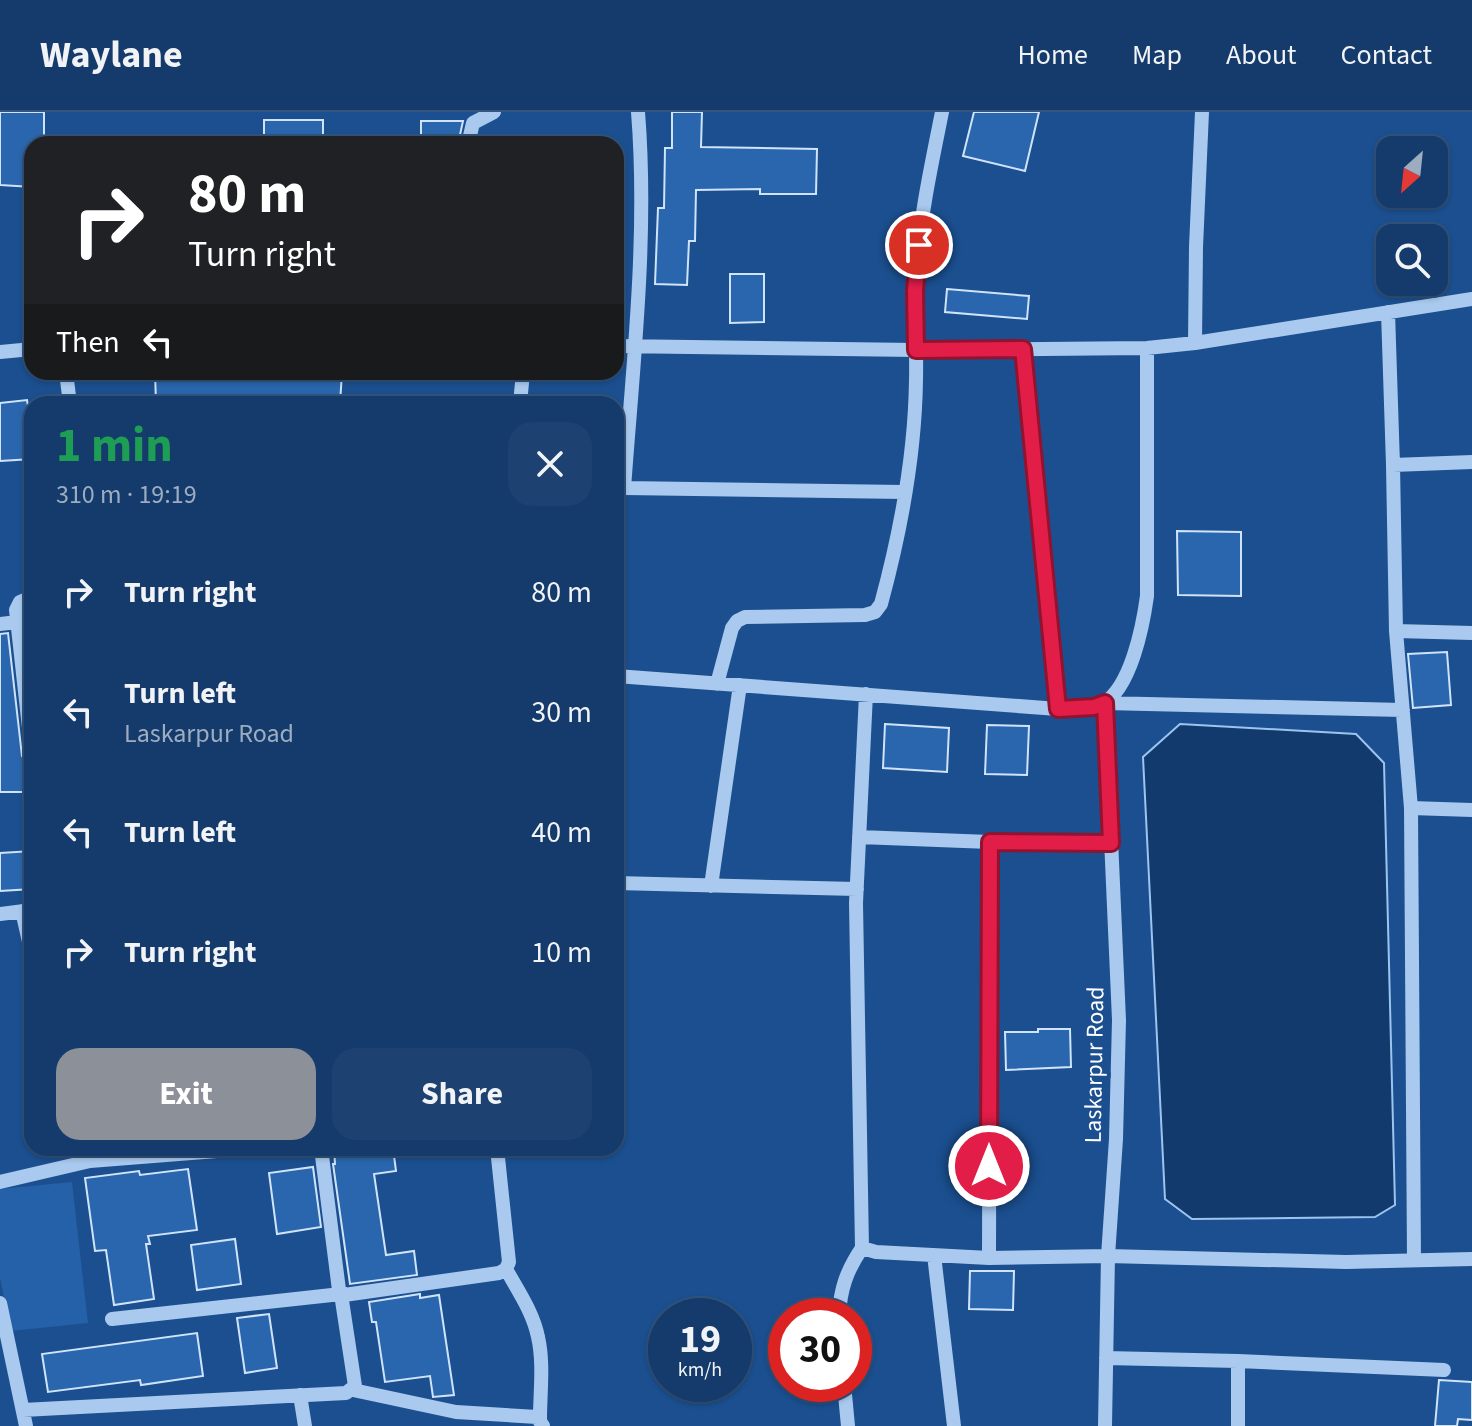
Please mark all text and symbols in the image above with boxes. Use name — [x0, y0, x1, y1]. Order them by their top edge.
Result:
text: Waylane — [40, 28, 183, 82]
text: Home — [1017, 35, 1088, 75]
text: Map — [1132, 35, 1182, 75]
text: About — [1226, 35, 1297, 75]
text: Contact — [1341, 35, 1432, 75]
north arrow — [1376, 136, 1448, 208]
map controls — [1376, 136, 1448, 296]
text: 80 m — [188, 155, 306, 234]
icon: right — [56, 168, 160, 272]
pin — [885, 211, 953, 279]
icon: arrive — [897, 223, 941, 267]
button: search — [1376, 224, 1448, 296]
text: Turn right — [188, 229, 336, 280]
icon: left — [136, 320, 180, 364]
text: Then — [56, 321, 120, 364]
text: 1 min — [56, 412, 173, 480]
button: close — [508, 422, 592, 506]
text: 310 m · 19:19 — [56, 476, 197, 513]
icon: right — [56, 570, 100, 614]
text: Turn right — [124, 571, 256, 614]
text: 80 m — [531, 571, 592, 614]
text: Turn left — [124, 672, 236, 715]
icon: left — [56, 690, 100, 734]
text: 30 m — [531, 691, 592, 734]
text: Laskarpur Road — [124, 715, 294, 752]
icon: left — [56, 810, 100, 854]
text: Turn left — [124, 811, 236, 854]
text: 40 m — [531, 811, 592, 854]
icon: right — [56, 930, 100, 974]
text: Turn right — [124, 931, 256, 974]
text: 10 m — [531, 931, 592, 974]
street label: Laskarpur Road — [1076, 986, 1113, 1144]
button: Exit — [56, 1048, 316, 1140]
button: Share — [332, 1048, 592, 1140]
position arrow — [947, 1124, 1031, 1208]
speed limit sign: 30 — [768, 1298, 872, 1402]
text: 19 — [679, 1311, 721, 1368]
text: km/h — [678, 1356, 722, 1384]

